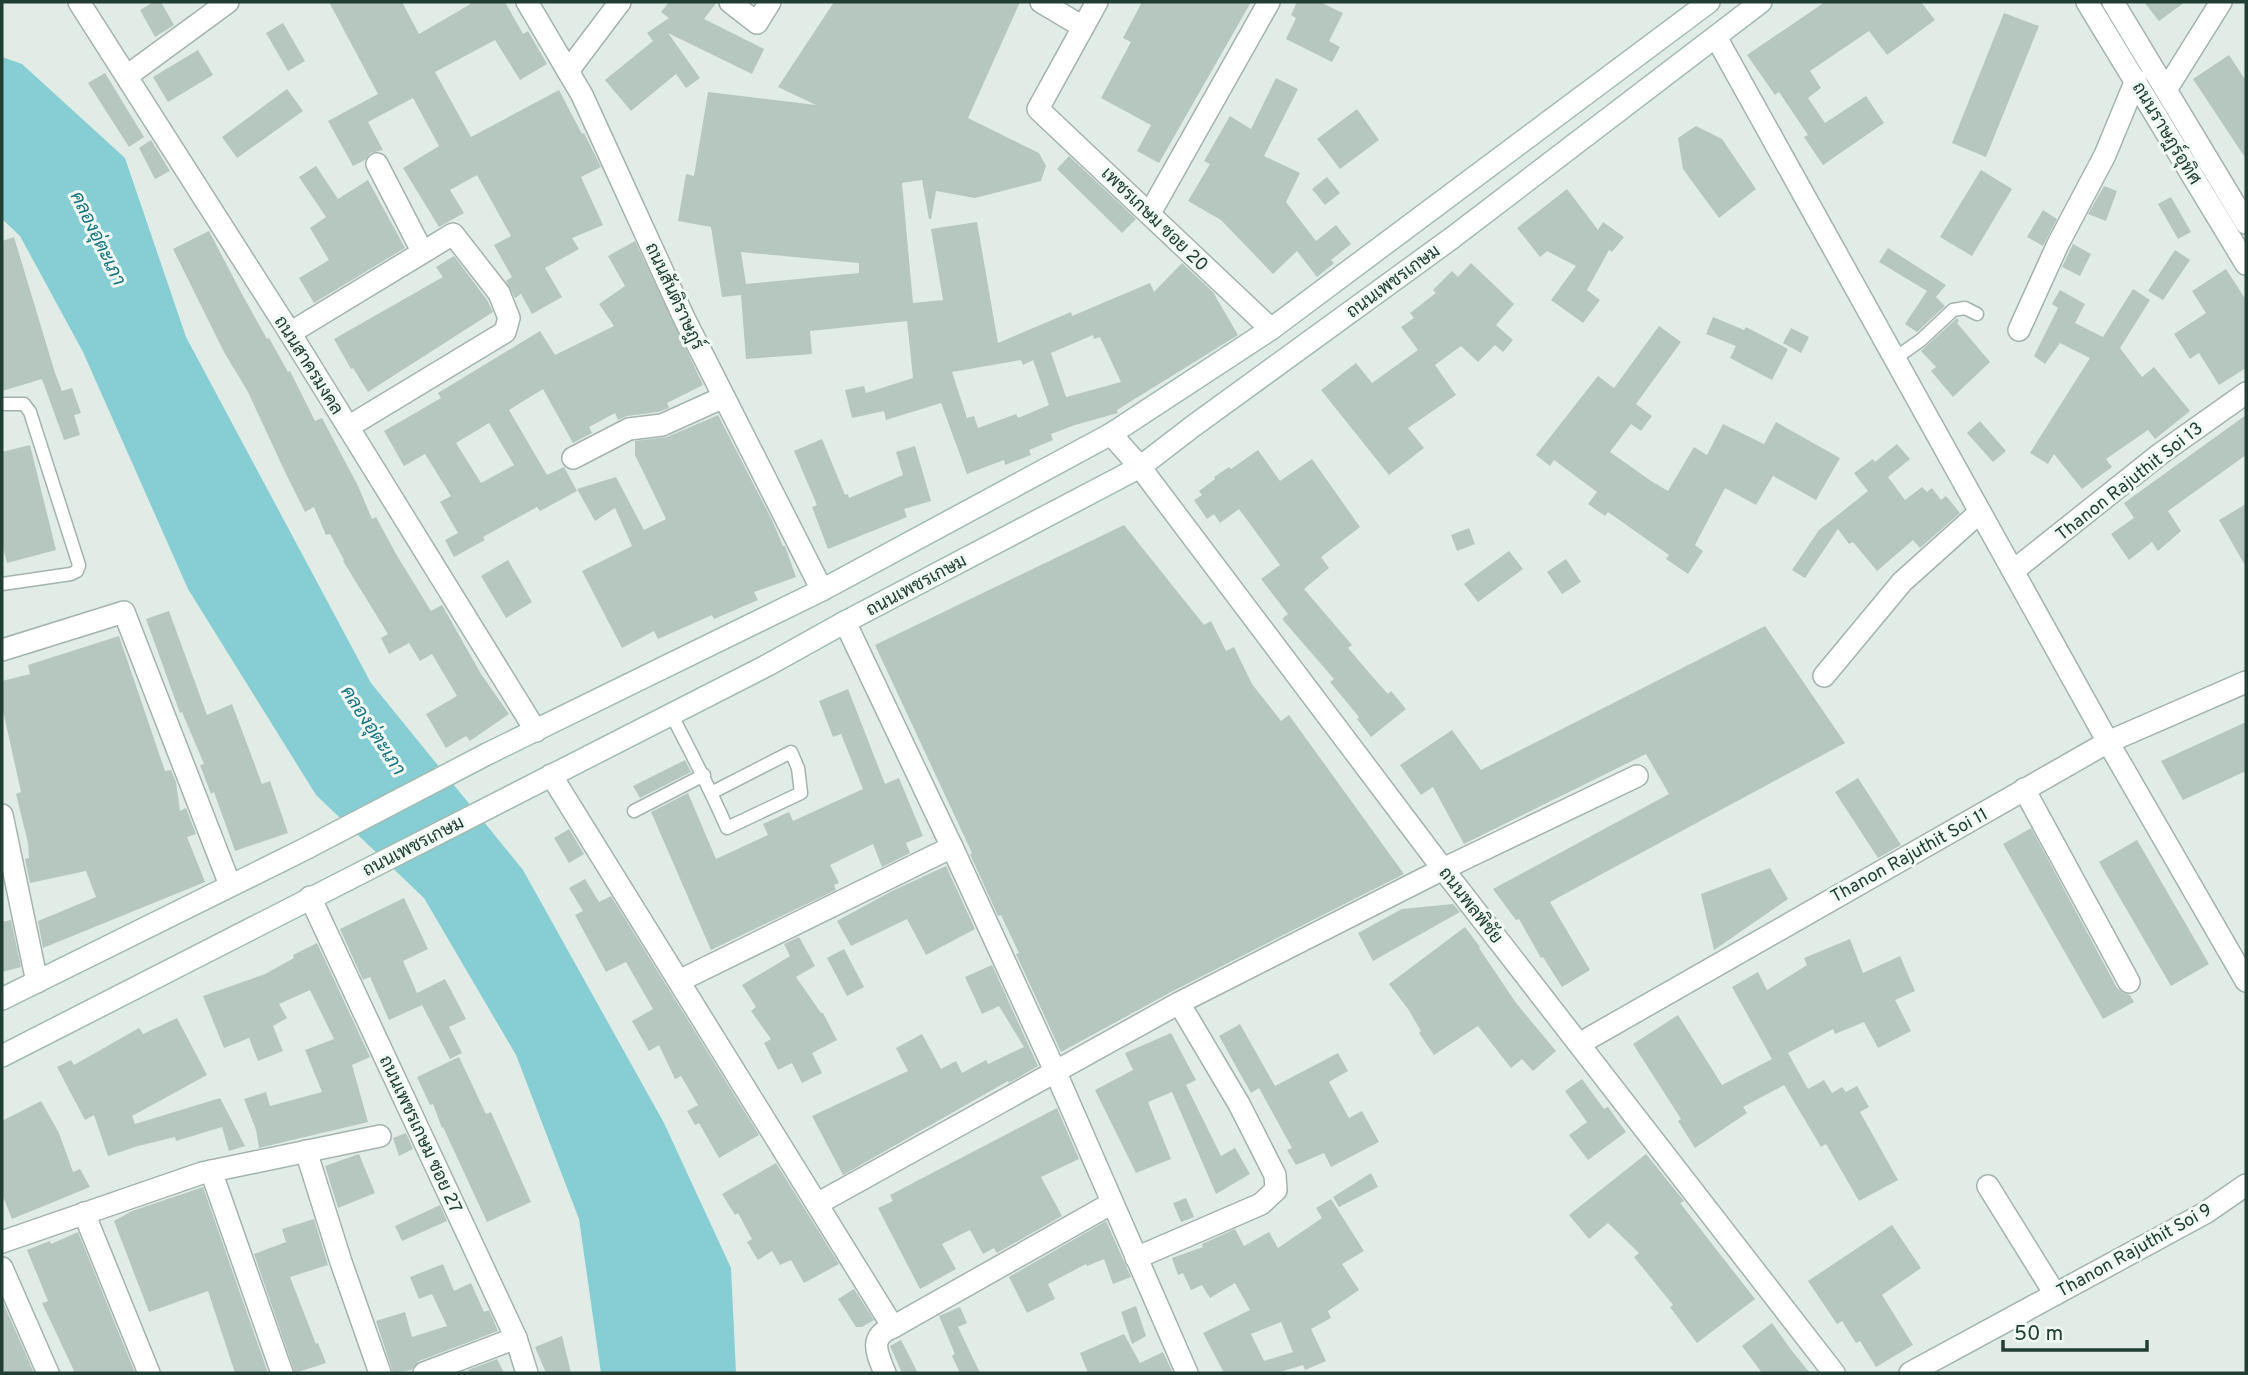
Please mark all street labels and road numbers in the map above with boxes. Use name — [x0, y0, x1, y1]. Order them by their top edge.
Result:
street label: ถนนราษฏร์อุทิศ — [2126, 77, 2208, 189]
street label: เพชรเกษม ซอย 20 — [1095, 163, 1212, 277]
street label: ถนนสันติราษฎร์ — [639, 238, 711, 354]
street label: ถนนเพชรเกษม — [1342, 240, 1445, 324]
street label: ถนนสาครมงคล — [268, 312, 347, 420]
street label: Thanon Rajuthit Soi 13 — [2052, 417, 2208, 547]
street label: ถนนเพชรเกษม — [862, 550, 971, 622]
street label: Thanon Rajuthit Soi 11 — [1827, 803, 1993, 909]
street label: ถนนเพชรเกษม — [359, 812, 468, 883]
street label: ถนนพลพิชัย — [1433, 862, 1508, 949]
street label: ถนนเพชรเกษม ซอย 27 — [373, 1052, 466, 1217]
street label: Thanon Rajuthit Soi 9 — [2053, 1199, 2216, 1304]

